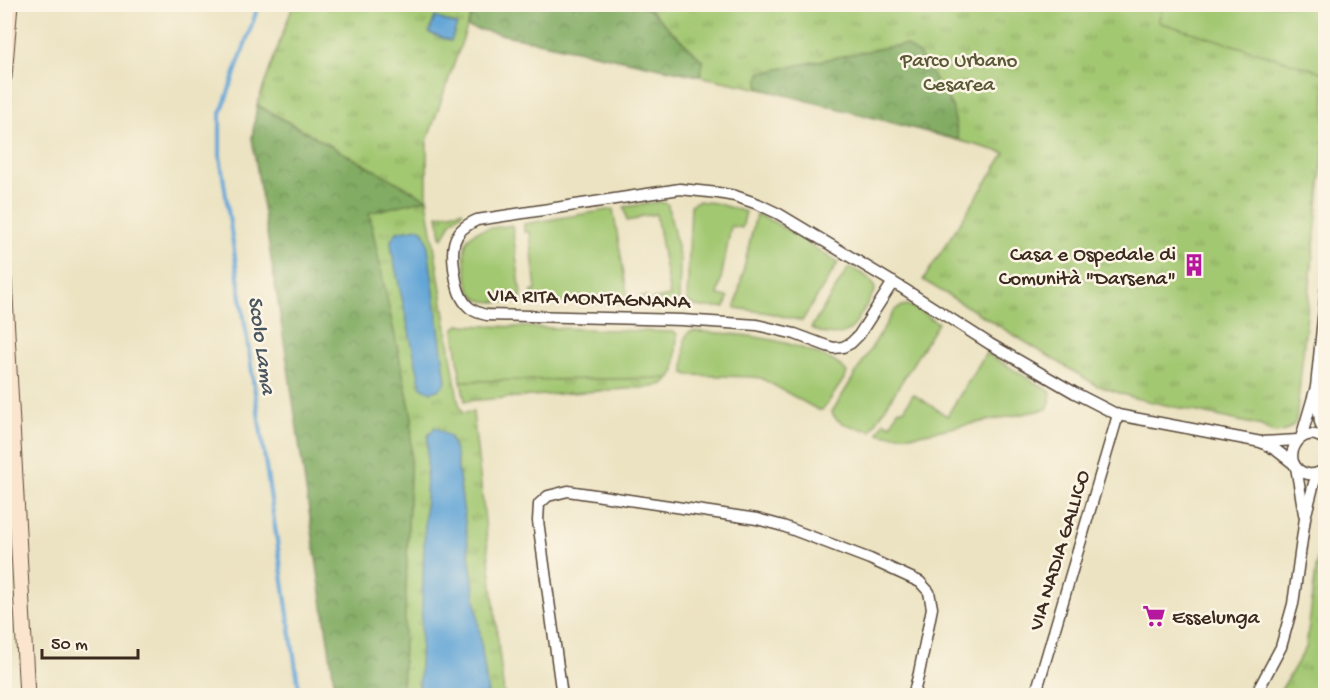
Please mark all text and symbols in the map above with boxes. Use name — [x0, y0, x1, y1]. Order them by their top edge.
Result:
park label: Parco Urbano Cesarea — [900, 50, 1018, 99]
place label: Casa e Ospedale di Comunità "Darsena" — [999, 244, 1176, 293]
building icon: Casa e Ospedale di Comunità "Darsena" — [1181, 252, 1207, 278]
street label: VIA RITA MONTAGNANA — [486, 284, 692, 317]
water label: Scolo Lama — [240, 295, 280, 398]
street label: VIA NADIA GALLICO — [1025, 467, 1098, 635]
supermarket icon: Esselunga — [1141, 603, 1167, 629]
place label: Esselunga — [1172, 607, 1261, 632]
scale bar — [42, 622, 138, 660]
text: 50 m — [51, 635, 88, 656]

